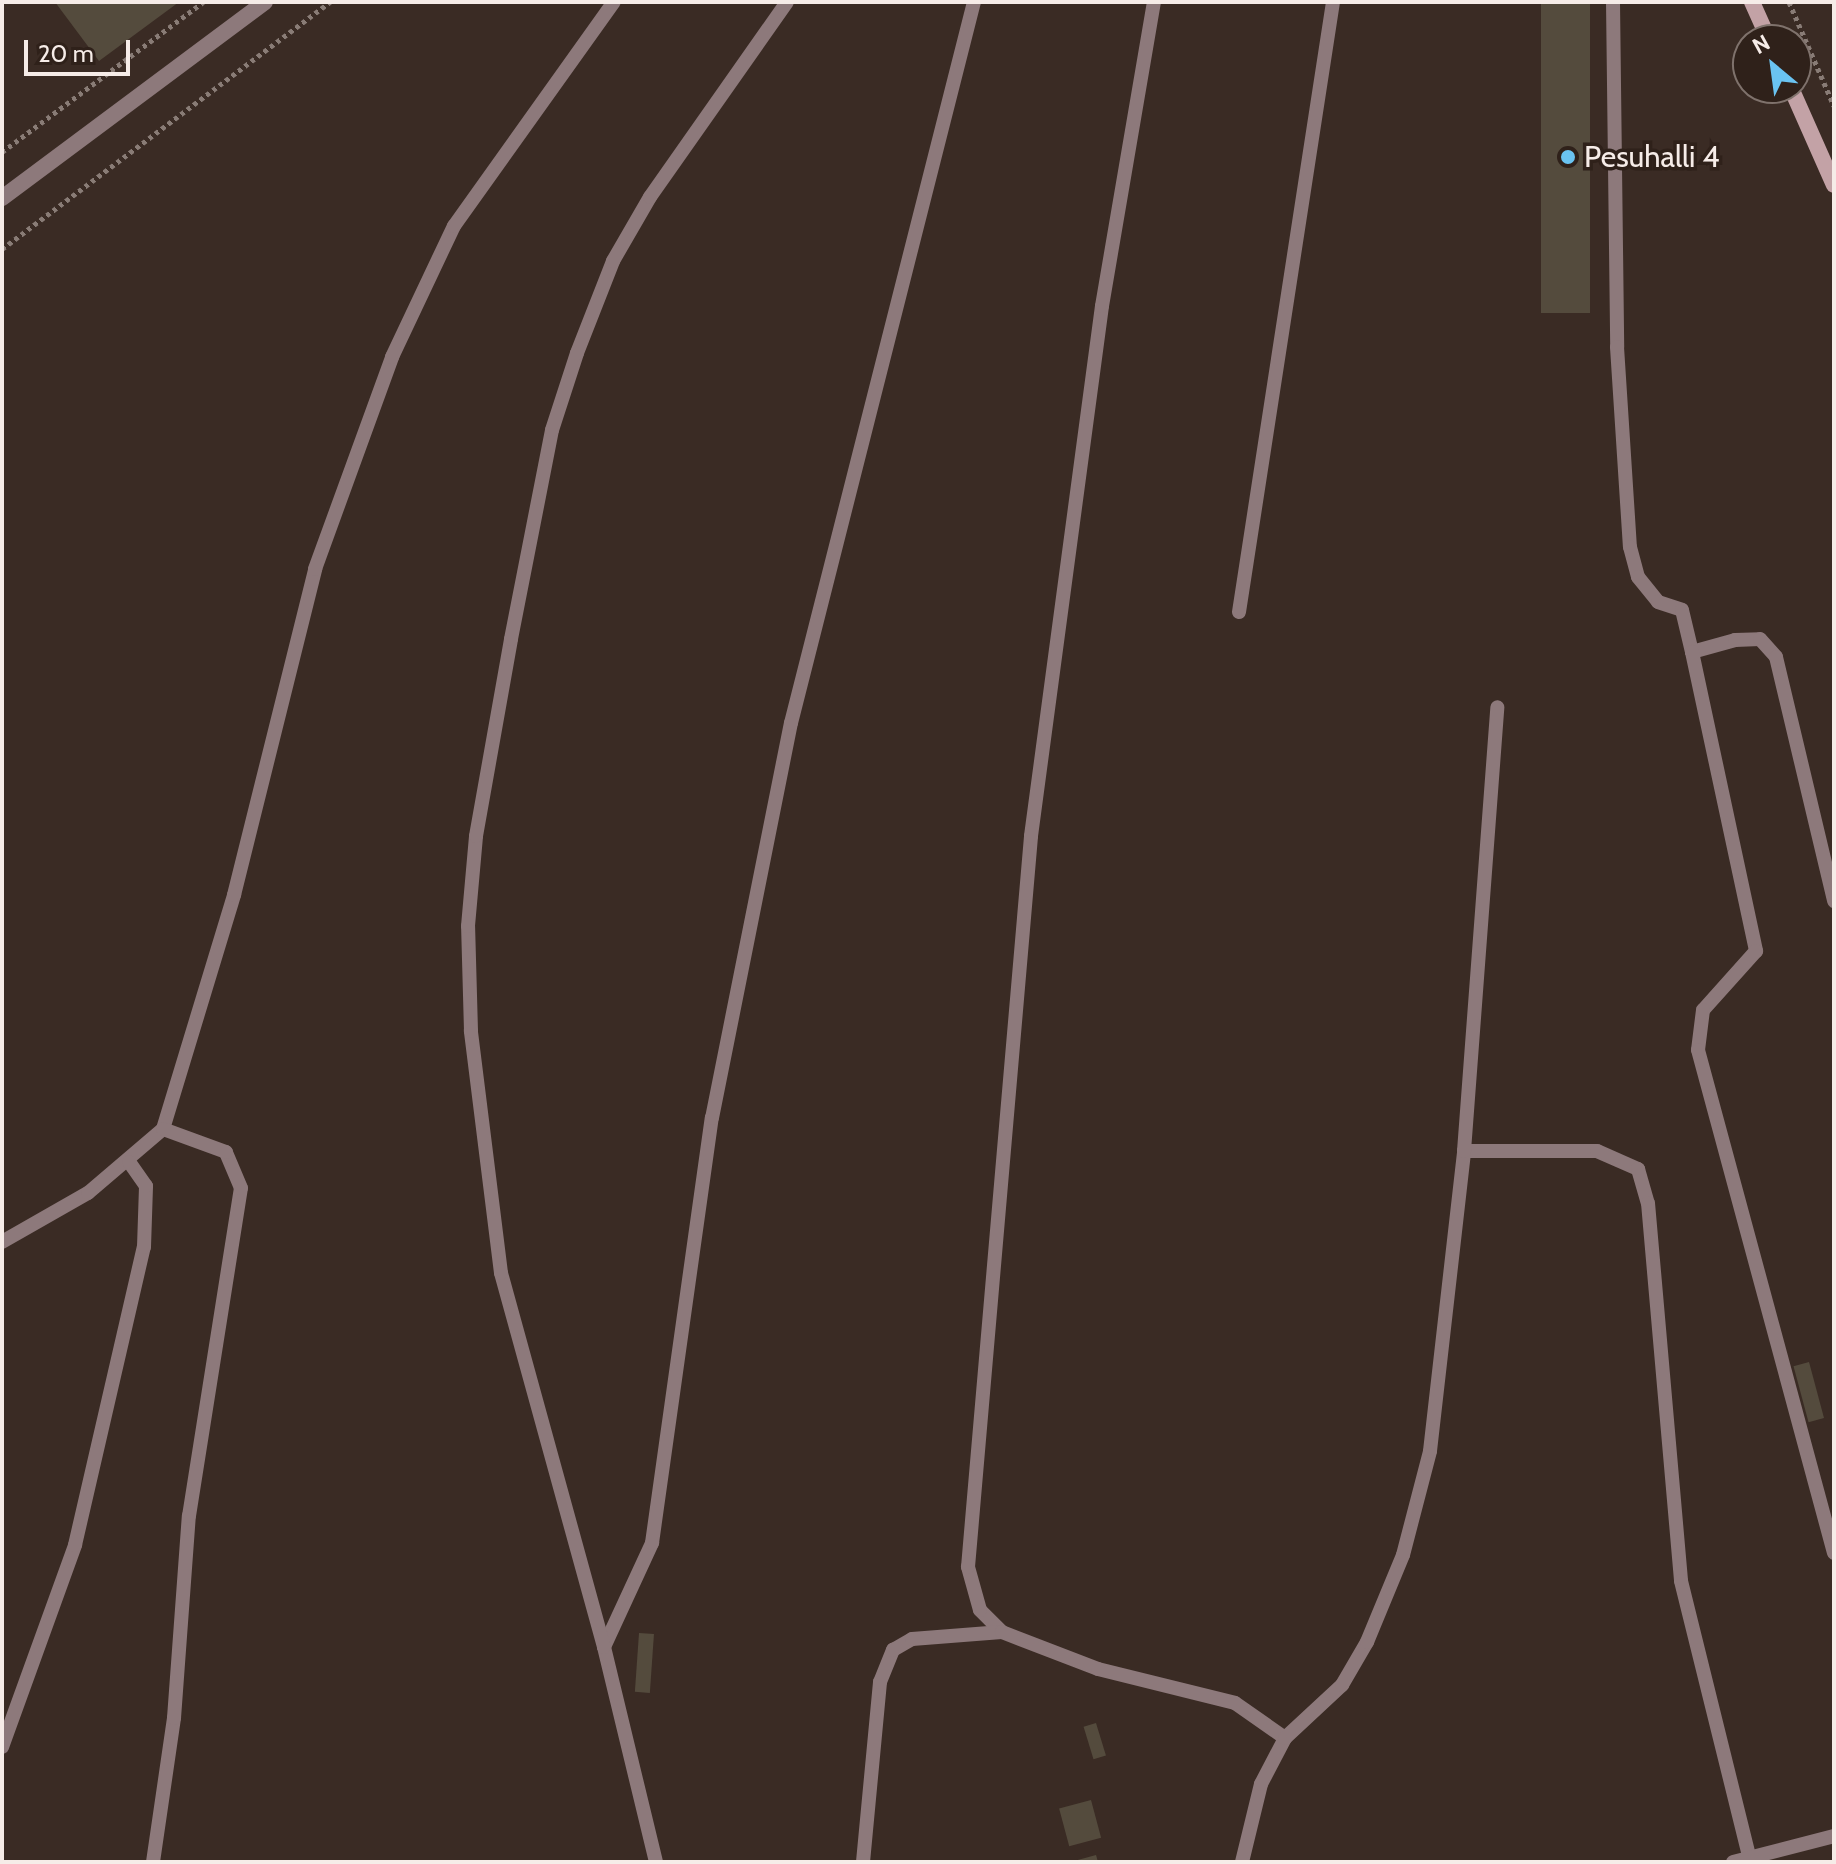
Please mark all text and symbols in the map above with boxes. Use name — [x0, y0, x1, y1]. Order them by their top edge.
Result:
scale bar — [28, 24, 134, 74]
north arrow — [1732, 24, 1812, 104]
text: N — [1748, 29, 1774, 60]
text: 20 m — [38, 39, 94, 68]
place label: Pesuhalli 4 — [1584, 139, 1720, 175]
marker: Pesuhalli 4 — [1559, 148, 1577, 166]

